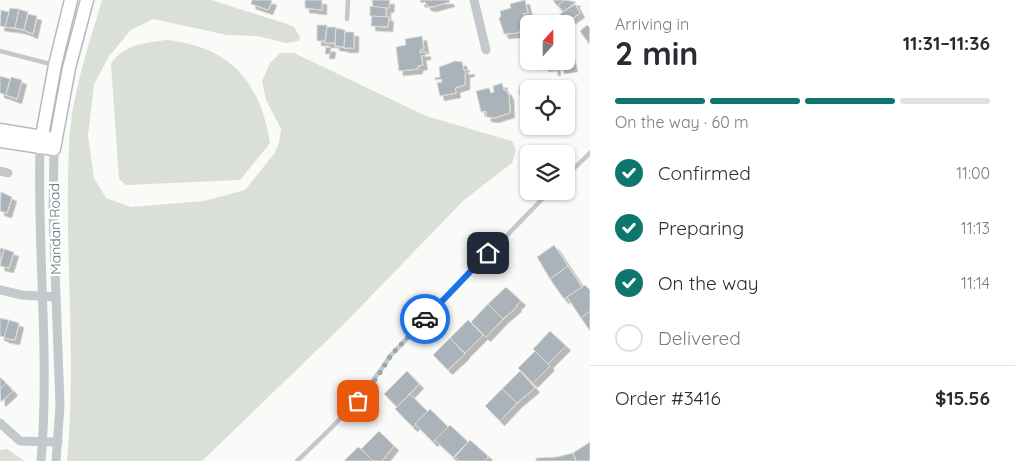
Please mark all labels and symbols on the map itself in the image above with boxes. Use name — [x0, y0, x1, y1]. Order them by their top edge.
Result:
north arrow — [520, 15, 575, 70]
street label: Mandan Road — [45, 183, 65, 275]
pin — [467, 232, 509, 274]
courier — [400, 294, 450, 344]
pin — [337, 380, 379, 422]

